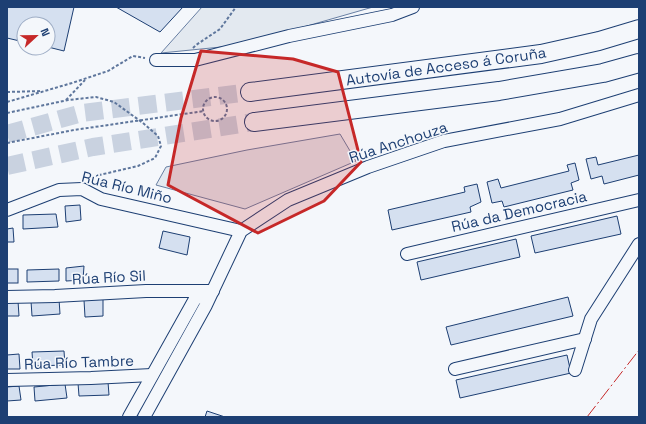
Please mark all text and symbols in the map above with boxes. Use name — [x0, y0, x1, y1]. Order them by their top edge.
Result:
north arrow — [16, 16, 56, 56]
text: N — [37, 26, 53, 38]
street label: Autovía de Acceso á Coruña — [345, 42, 548, 89]
street label: Rúa Anchouza — [346, 117, 450, 167]
street label: Rúa Río Miño — [80, 167, 174, 207]
street label: Rúa da Democracia — [449, 186, 589, 236]
street label: Rúa Río Sil — [72, 266, 146, 288]
street label: Rúa Río Tambre — [24, 351, 134, 373]

